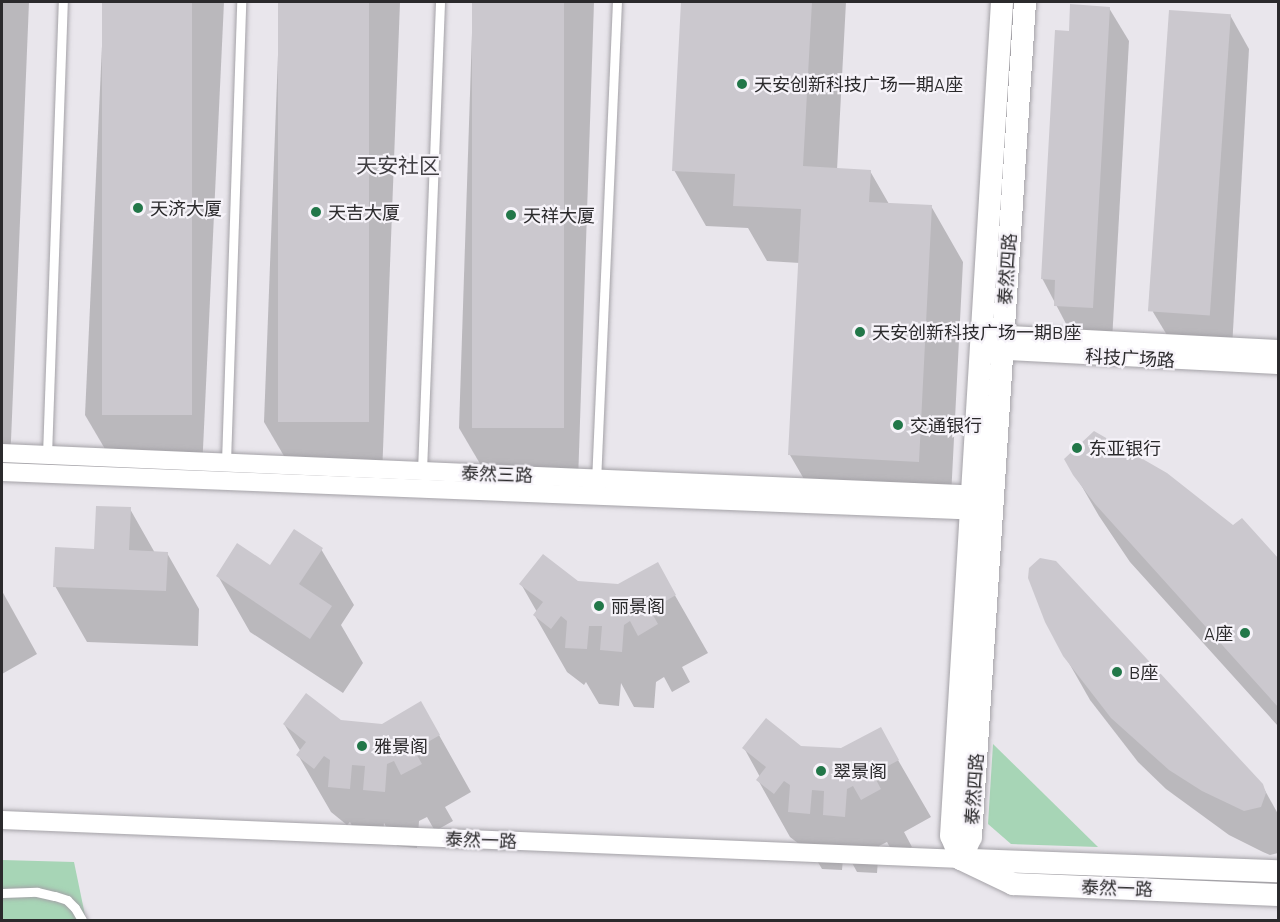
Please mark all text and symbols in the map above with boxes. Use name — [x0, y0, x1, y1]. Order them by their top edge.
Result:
place label: 天安创新科技广场一期A座 — [754, 73, 963, 95]
marker: 天安创新科技广场一期A座 — [735, 77, 749, 91]
district label: 天安社区 — [356, 152, 440, 178]
place label: 天济大厦 — [150, 197, 222, 219]
marker: 天济大厦 — [131, 201, 145, 215]
place label: 天吉大厦 — [328, 201, 400, 223]
place label: 天祥大厦 — [523, 204, 595, 226]
marker: 天吉大厦 — [309, 205, 323, 219]
marker: 天祥大厦 — [504, 208, 518, 222]
street label: 泰然四路 — [994, 232, 1020, 306]
place label: 天安创新科技广场一期B座 — [872, 321, 1081, 343]
marker: 天安创新科技广场一期B座 — [853, 325, 867, 339]
street label: 科技广场路 — [1084, 345, 1176, 371]
place label: 交通银行 — [910, 414, 982, 436]
marker: 交通银行 — [891, 418, 905, 432]
place label: 东亚银行 — [1089, 437, 1161, 459]
marker: 东亚银行 — [1070, 441, 1084, 455]
street label: 泰然三路 — [461, 462, 533, 486]
place label: 丽景阁 — [611, 595, 665, 617]
marker: 丽景阁 — [592, 599, 606, 613]
place label: A座 — [1204, 622, 1233, 644]
marker: A座 — [1238, 626, 1252, 640]
place label: B座 — [1129, 661, 1158, 683]
marker: B座 — [1110, 665, 1124, 679]
place label: 雅景阁 — [374, 735, 428, 757]
marker: 雅景阁 — [355, 739, 369, 753]
street label: 泰然四路 — [961, 752, 987, 826]
place label: 翠景阁 — [833, 760, 887, 782]
marker: 翠景阁 — [814, 764, 828, 778]
street label: 泰然一路 — [445, 828, 517, 852]
street label: 泰然一路 — [1081, 876, 1153, 900]

